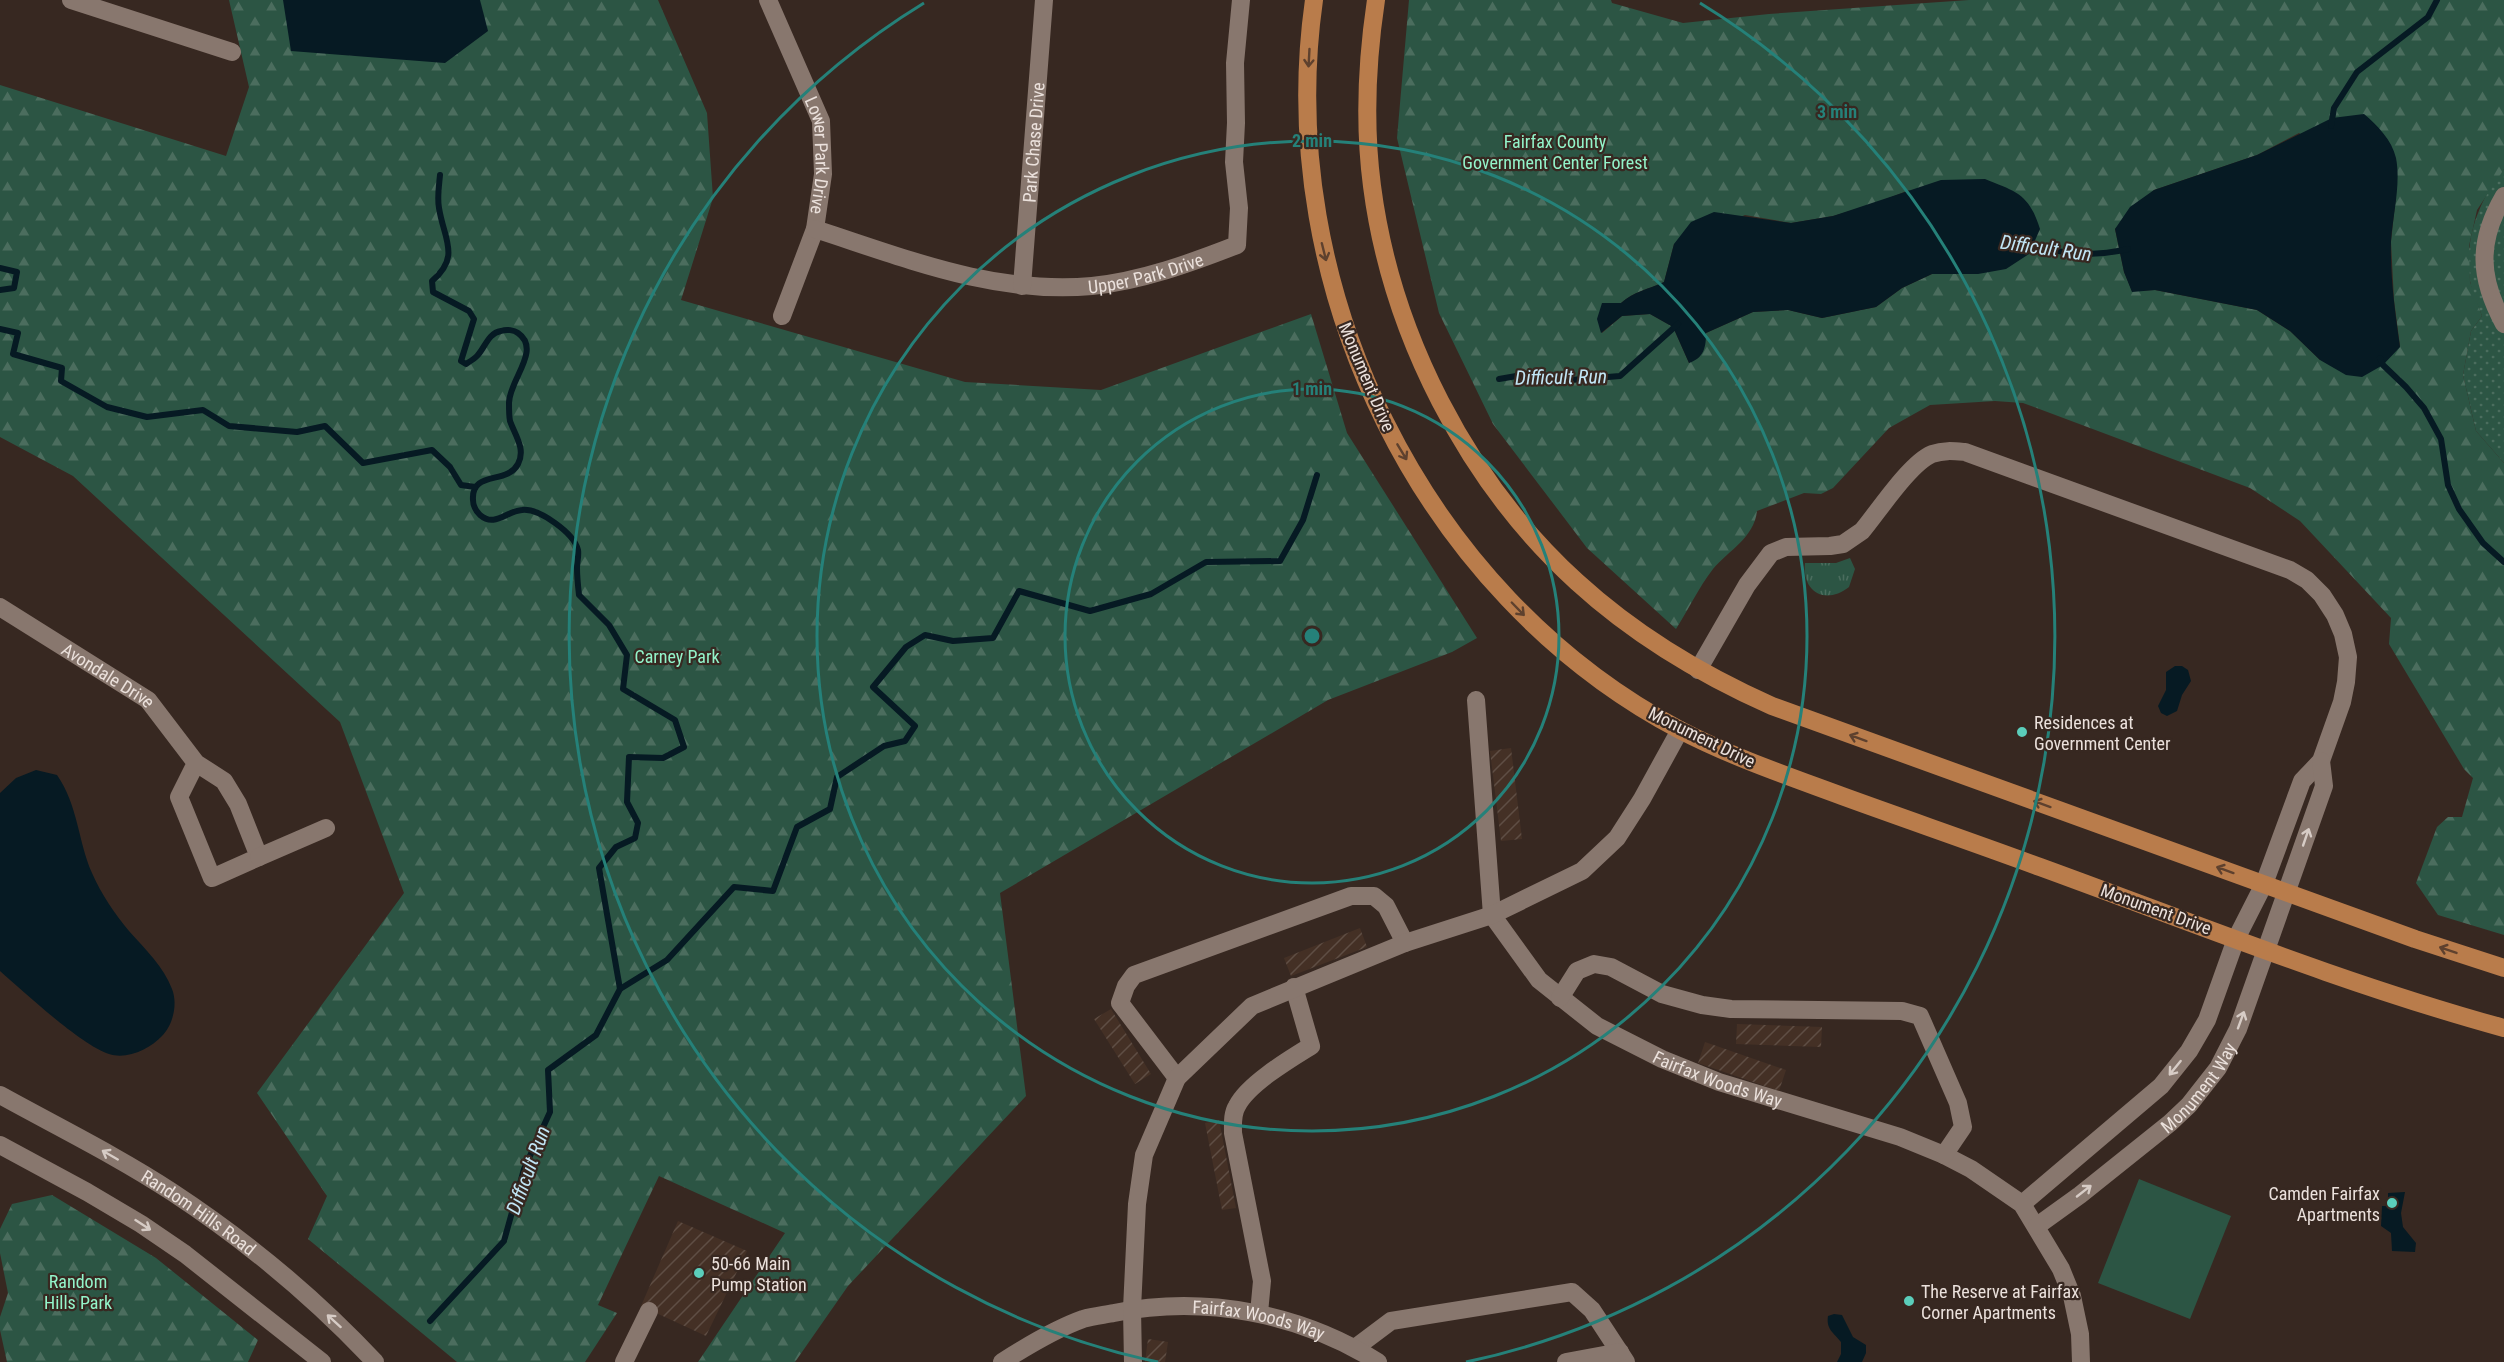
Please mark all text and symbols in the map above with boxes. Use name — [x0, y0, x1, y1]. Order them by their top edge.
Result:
one-way arrow — [1303, 48, 1314, 68]
street label: Park Chase Drive — [1018, 82, 1048, 203]
street label: Lower Park Drive — [801, 93, 834, 216]
text: 3 min — [1817, 101, 1857, 122]
text: 2 min — [1292, 130, 1332, 151]
park label: Fairfax County Government Center Forest — [1462, 131, 1648, 173]
water label: Difficult Run — [1999, 230, 2093, 266]
one-way arrow — [1318, 242, 1330, 261]
street label: Upper Park Drive — [1087, 248, 1206, 297]
street label: Monument Drive — [1335, 319, 1399, 435]
water label: Difficult Run — [1515, 364, 1607, 390]
text: 1 min — [1292, 378, 1332, 399]
one-way arrow — [1396, 443, 1408, 460]
one-way arrow — [1510, 601, 1525, 616]
centre of rings — [1302, 626, 1322, 646]
street label: Avondale Drive — [58, 638, 160, 711]
park label: Carney Park — [634, 646, 720, 667]
street label: Monument Drive — [1645, 702, 1759, 772]
place label: Residences at Government Center — [2034, 712, 2171, 754]
marker: Residences at Government Center — [2015, 725, 2029, 739]
one-way arrow — [1849, 732, 1868, 743]
one-way arrow — [2033, 798, 2051, 809]
one-way arrow — [2301, 828, 2312, 847]
one-way arrow — [2216, 864, 2235, 875]
street label: Monument Drive — [2098, 879, 2214, 939]
one-way arrow — [2439, 943, 2458, 954]
one-way arrow — [2237, 1011, 2248, 1030]
street label: Monument Way — [2156, 1038, 2240, 1137]
street label: Fairfax Woods Way — [1650, 1046, 1785, 1111]
one-way arrow — [2169, 1060, 2182, 1076]
water label: Difficult Run — [501, 1123, 555, 1217]
one-way arrow — [102, 1149, 119, 1161]
street label: Random Hills Road — [138, 1165, 260, 1259]
place label: Camden Fairfax Apartments — [2268, 1183, 2380, 1225]
one-way arrow — [2076, 1185, 2092, 1198]
marker: Camden Fairfax Apartments — [2385, 1196, 2399, 1210]
one-way arrow — [134, 1219, 151, 1232]
place label: 50-66 Main Pump Station — [711, 1253, 807, 1295]
marker: 50-66 Main Pump Station — [692, 1266, 706, 1280]
park label: Random Hills Park — [44, 1271, 112, 1313]
place label: The Reserve at Fairfax Corner Apartments — [1921, 1281, 2079, 1323]
marker: The Reserve at Fairfax Corner Apartments — [1902, 1294, 1916, 1308]
street label: Fairfax Woods Way — [1192, 1296, 1329, 1344]
one-way arrow — [327, 1314, 342, 1328]

